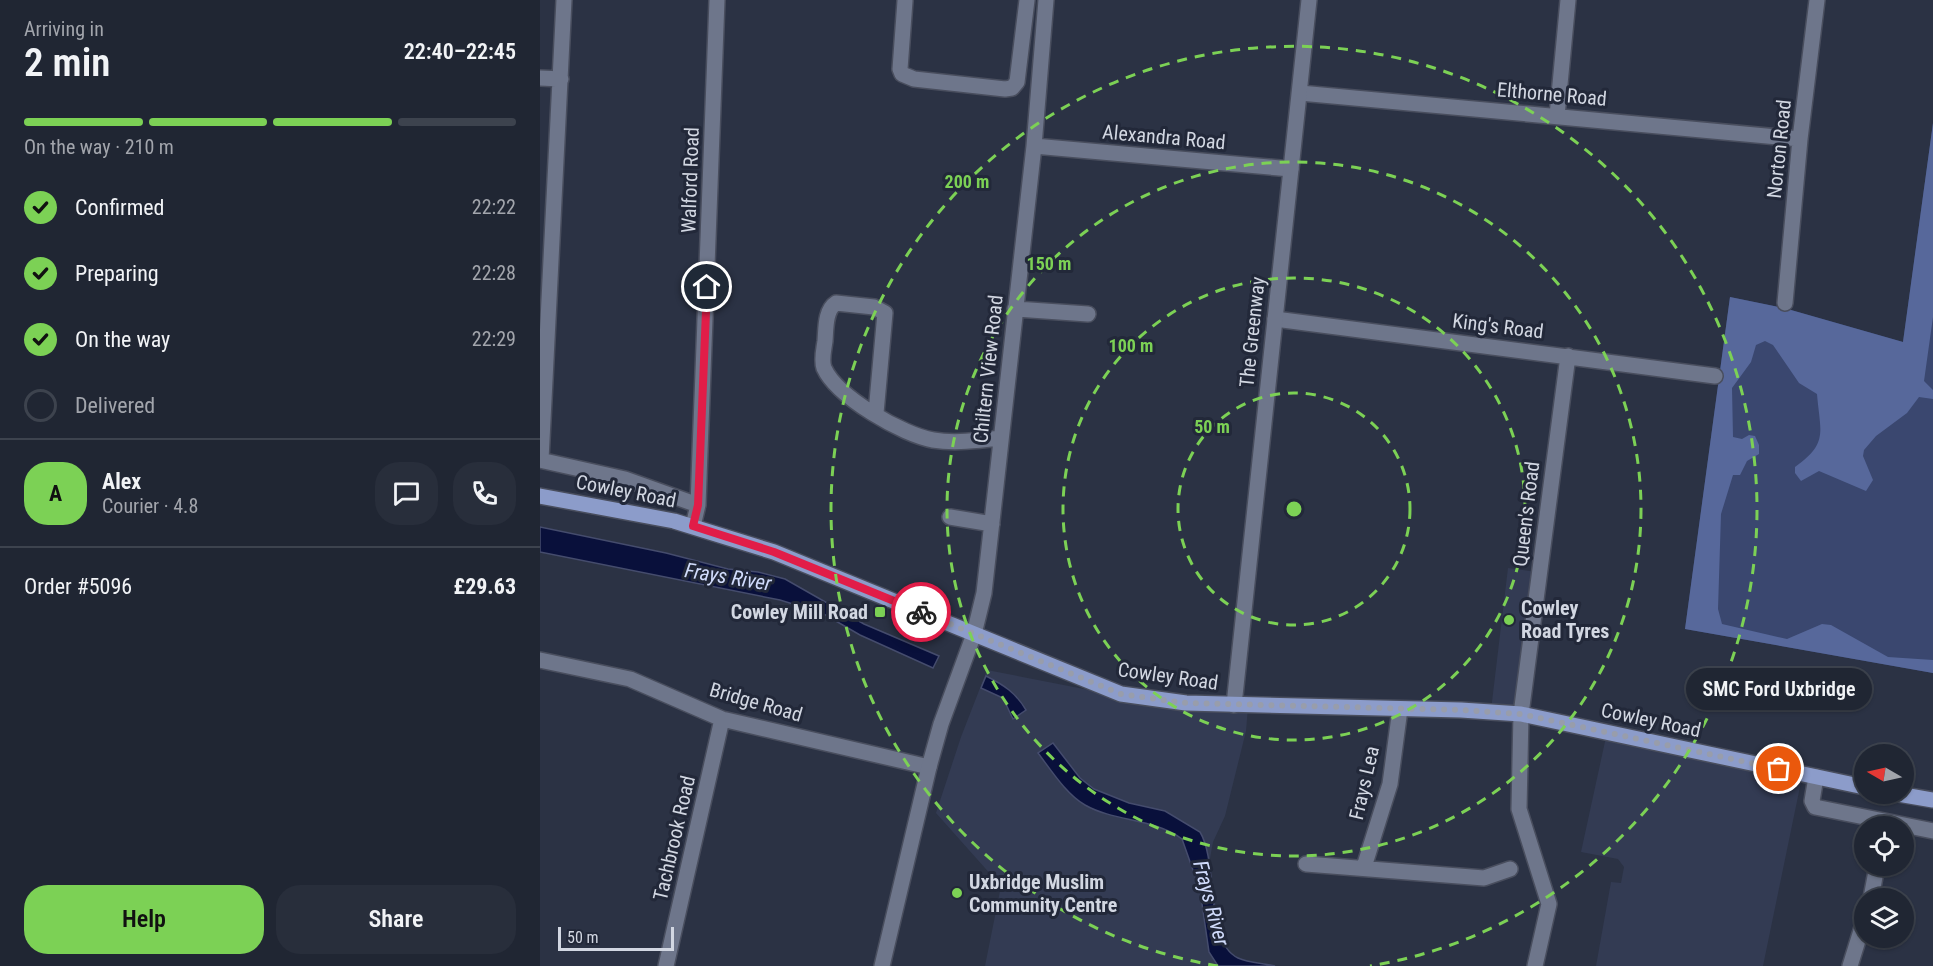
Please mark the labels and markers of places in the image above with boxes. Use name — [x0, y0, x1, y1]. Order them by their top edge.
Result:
pin — [681, 261, 732, 312]
centre of rings — [1284, 499, 1304, 519]
place label: Cowley Road Tyres — [1521, 596, 1609, 643]
place label: Cowley Mill Road — [731, 600, 868, 624]
marker: Cowley Mill Road — [873, 605, 887, 619]
marker: Cowley Road Tyres — [1502, 613, 1516, 627]
callout: SMC Ford Uxbridge — [1686, 667, 1872, 709]
pin — [1753, 743, 1804, 794]
place label: Uxbridge Muslim Community Centre — [969, 870, 1117, 917]
marker: Uxbridge Muslim Community Centre — [950, 886, 964, 900]

